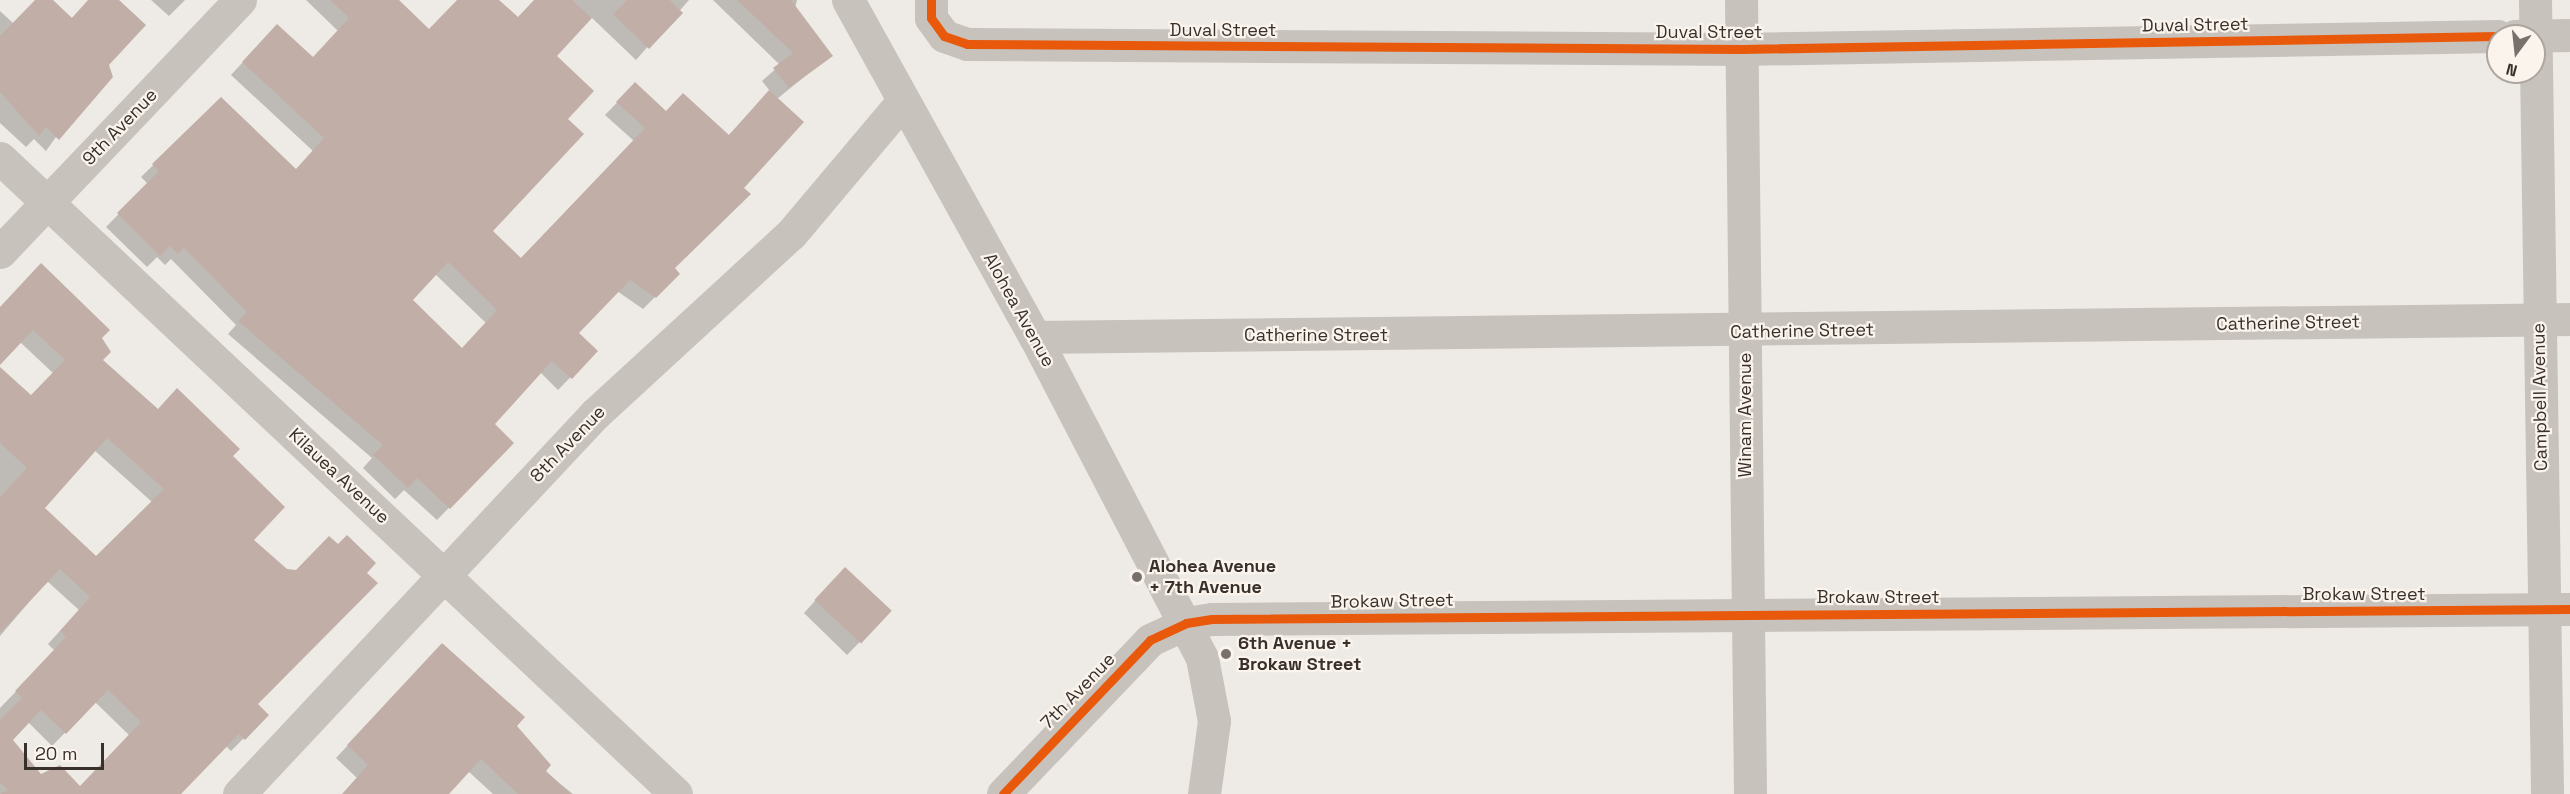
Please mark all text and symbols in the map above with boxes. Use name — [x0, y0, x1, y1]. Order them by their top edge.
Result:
street label: Duval Street — [2141, 13, 2249, 37]
street label: Duval Street — [1170, 19, 1276, 41]
street label: Duval Street — [1656, 21, 1762, 43]
north arrow — [2486, 24, 2546, 84]
text: N — [2504, 58, 2520, 81]
street label: 9th Avenue — [78, 84, 162, 170]
street label: Alohea Avenue — [979, 249, 1059, 371]
street label: Catherine Street — [2216, 311, 2360, 335]
street label: Catherine Street — [1730, 319, 1874, 343]
street label: Campbell Avenue — [2528, 323, 2552, 471]
street label: Catherine Street — [1244, 324, 1388, 346]
street label: Winam Avenue — [1734, 352, 1756, 478]
street label: 8th Avenue — [526, 401, 610, 487]
street label: Kilauea Avenue — [284, 424, 394, 528]
place label: Alohea Avenue + 7th Avenue — [1149, 556, 1276, 598]
marker: Alohea Avenue + 7th Avenue — [1130, 570, 1144, 584]
street label: Brokaw Street — [2302, 583, 2426, 605]
street label: Brokaw Street — [1816, 586, 1940, 608]
street label: Brokaw Street — [1330, 589, 1454, 613]
place label: 6th Avenue + Brokaw Street — [1238, 633, 1361, 676]
marker: 6th Avenue + Brokaw Street — [1219, 647, 1233, 661]
street label: 7th Avenue — [1036, 648, 1120, 734]
scale bar — [27, 731, 106, 769]
text: 20 m — [35, 742, 78, 765]

